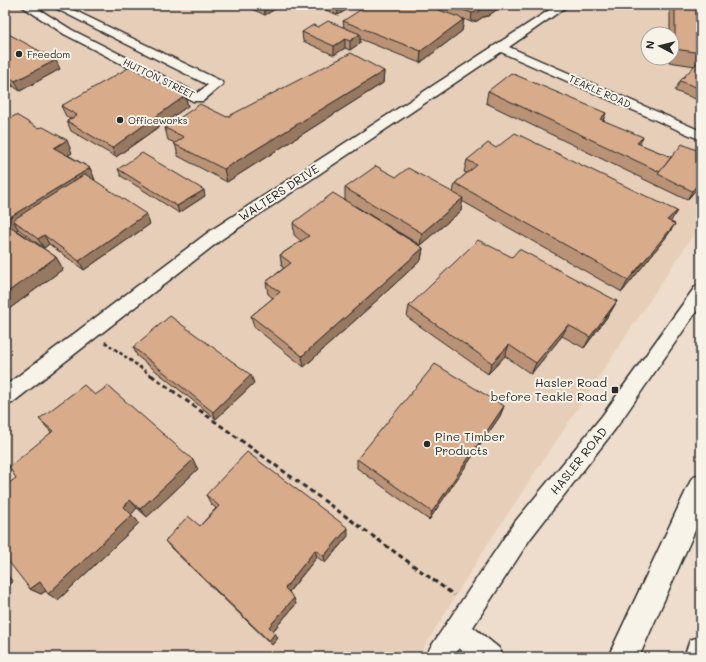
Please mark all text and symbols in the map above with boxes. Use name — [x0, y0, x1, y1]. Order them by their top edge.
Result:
north arrow — [640, 26, 680, 66]
text: N — [642, 40, 658, 50]
place label: Freedom — [27, 47, 70, 61]
marker: Freedom — [14, 49, 24, 59]
street label: HUTTON STREET — [121, 55, 198, 102]
street label: TEAKLE ROAD — [567, 71, 633, 111]
place label: Officeworks — [128, 113, 188, 127]
marker: Officeworks — [115, 115, 125, 125]
street label: WALTERS DRIVE — [235, 160, 322, 224]
place label: Hasler Road before Teakle Road — [491, 374, 607, 404]
marker: Hasler Road before Teakle Road — [610, 385, 620, 395]
street label: HASLER ROAD — [546, 423, 610, 497]
place label: Pine Timber Products — [435, 428, 505, 458]
marker: Pine Timber Products — [422, 439, 432, 449]

